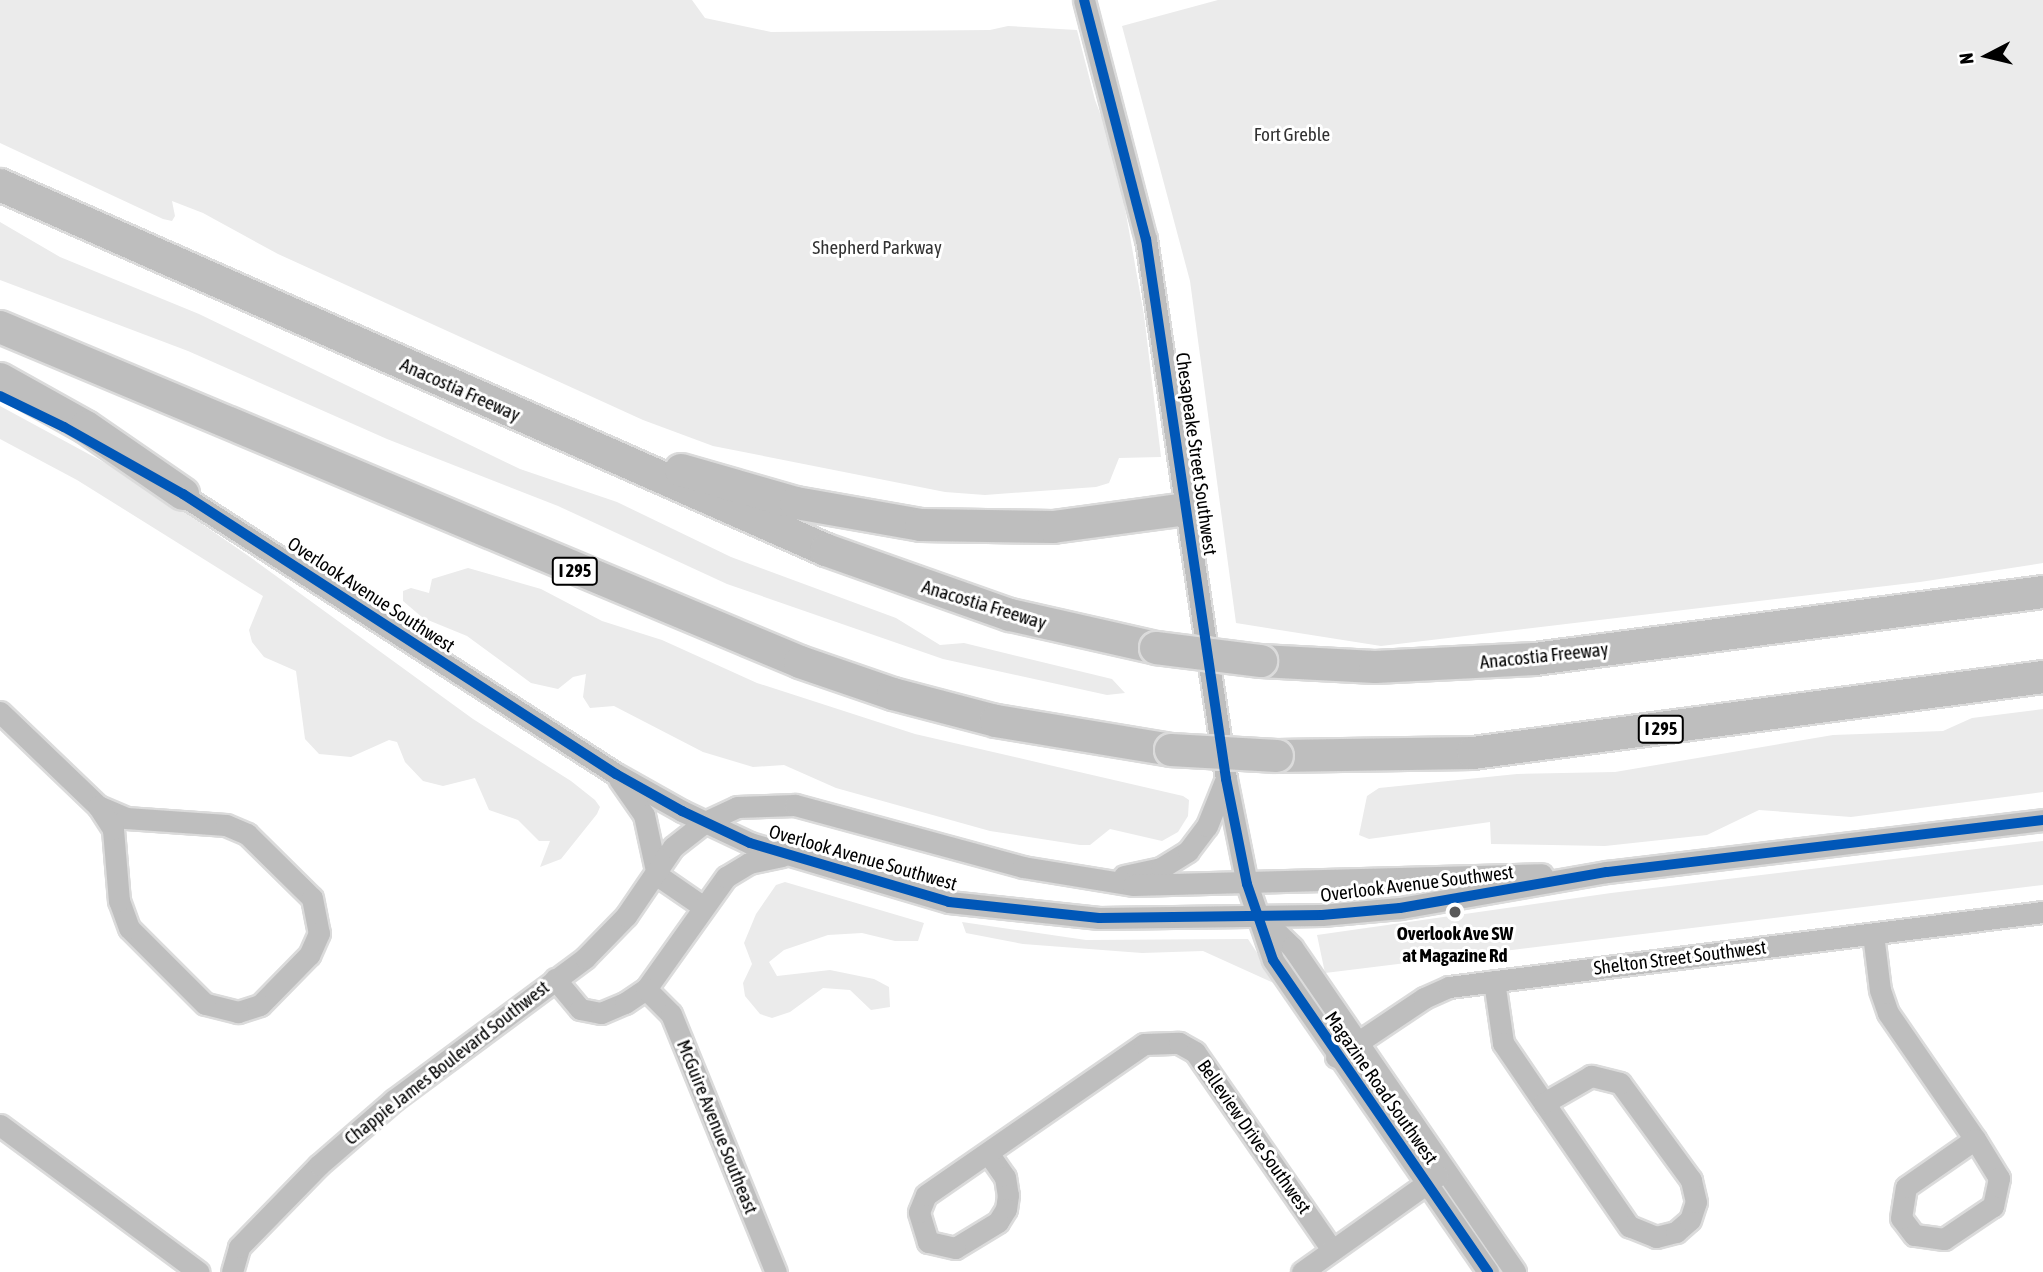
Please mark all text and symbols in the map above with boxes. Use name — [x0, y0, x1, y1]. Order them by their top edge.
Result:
north arrow — [1952, 21, 2022, 91]
text: N — [1955, 52, 1978, 65]
park label: Fort Greble — [1254, 124, 1330, 146]
park label: Shepherd Parkway — [812, 237, 942, 259]
street label: Chesapeake Street Southwest — [1170, 351, 1222, 557]
street label: Anacostia Freeway — [396, 353, 524, 427]
street label: Overlook Avenue Southwest — [283, 532, 459, 658]
road number: I 295 — [550, 556, 600, 586]
street label: Anacostia Freeway — [919, 575, 1049, 635]
street label: Anacostia Freeway — [1479, 638, 1609, 674]
road number: I 295 — [1636, 714, 1686, 744]
street label: Overlook Avenue Southwest — [766, 820, 960, 896]
street label: Overlook Avenue Southwest — [1319, 861, 1515, 907]
marker: Overlook Ave SW at Magazine Rd — [1447, 904, 1463, 920]
place label: Overlook Ave SW at Magazine Rd — [1397, 923, 1513, 967]
street label: Shelton Street Southwest — [1592, 936, 1768, 980]
street label: Chappie James Boulevard Southwest — [340, 976, 554, 1150]
street label: Magazine Road Southwest — [1320, 1007, 1442, 1169]
street label: McGuire Avenue Southeast — [672, 1037, 762, 1217]
street label: Belleview Drive Southwest — [1192, 1056, 1316, 1218]

